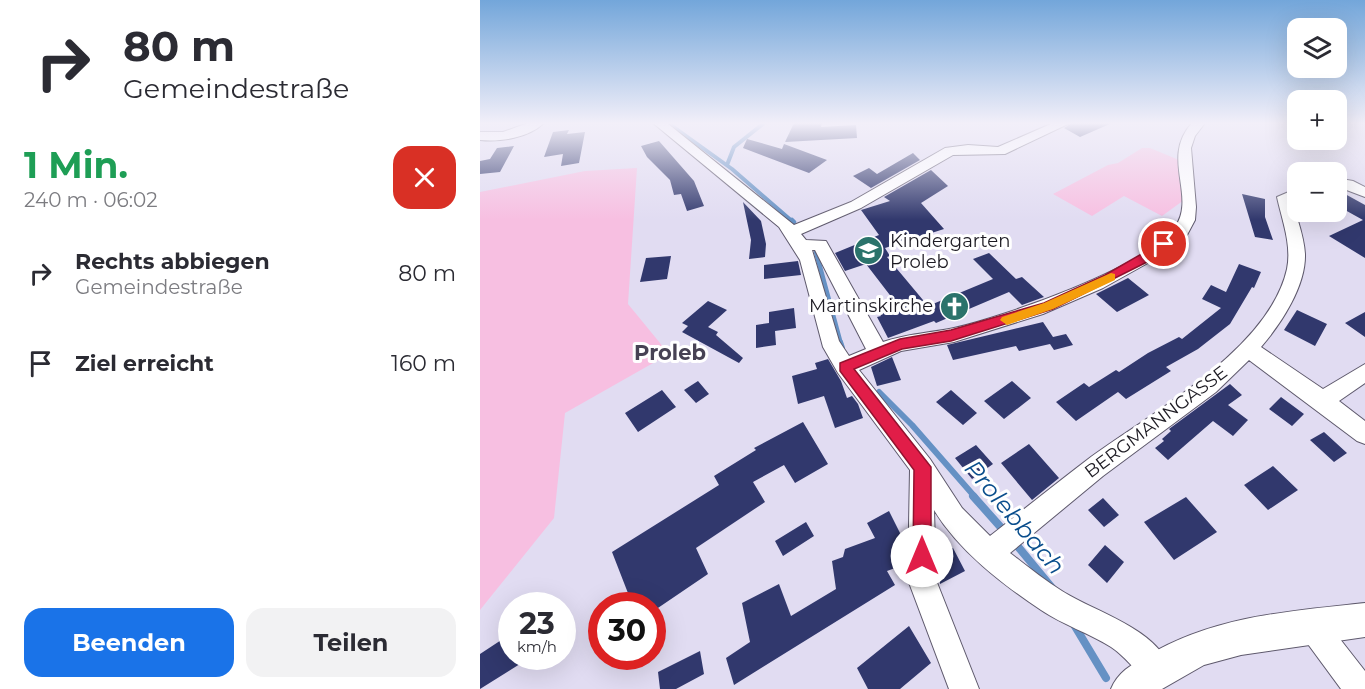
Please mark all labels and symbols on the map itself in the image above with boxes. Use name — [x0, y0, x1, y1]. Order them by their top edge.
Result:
pin — [1138, 218, 1189, 269]
place label: Kindergarten Proleb — [890, 230, 1010, 273]
school or university icon: Kindergarten Proleb — [853, 235, 885, 267]
church icon: Martinskirche — [938, 290, 970, 322]
place label: Martinskirche — [809, 295, 933, 317]
district label: Proleb — [634, 340, 706, 365]
street label: BERGMANNGASSE — [1080, 361, 1232, 483]
water label: Prolebbach — [959, 454, 1071, 580]
position arrow — [890, 524, 954, 588]
speed limit sign: 30 — [588, 592, 666, 670]

